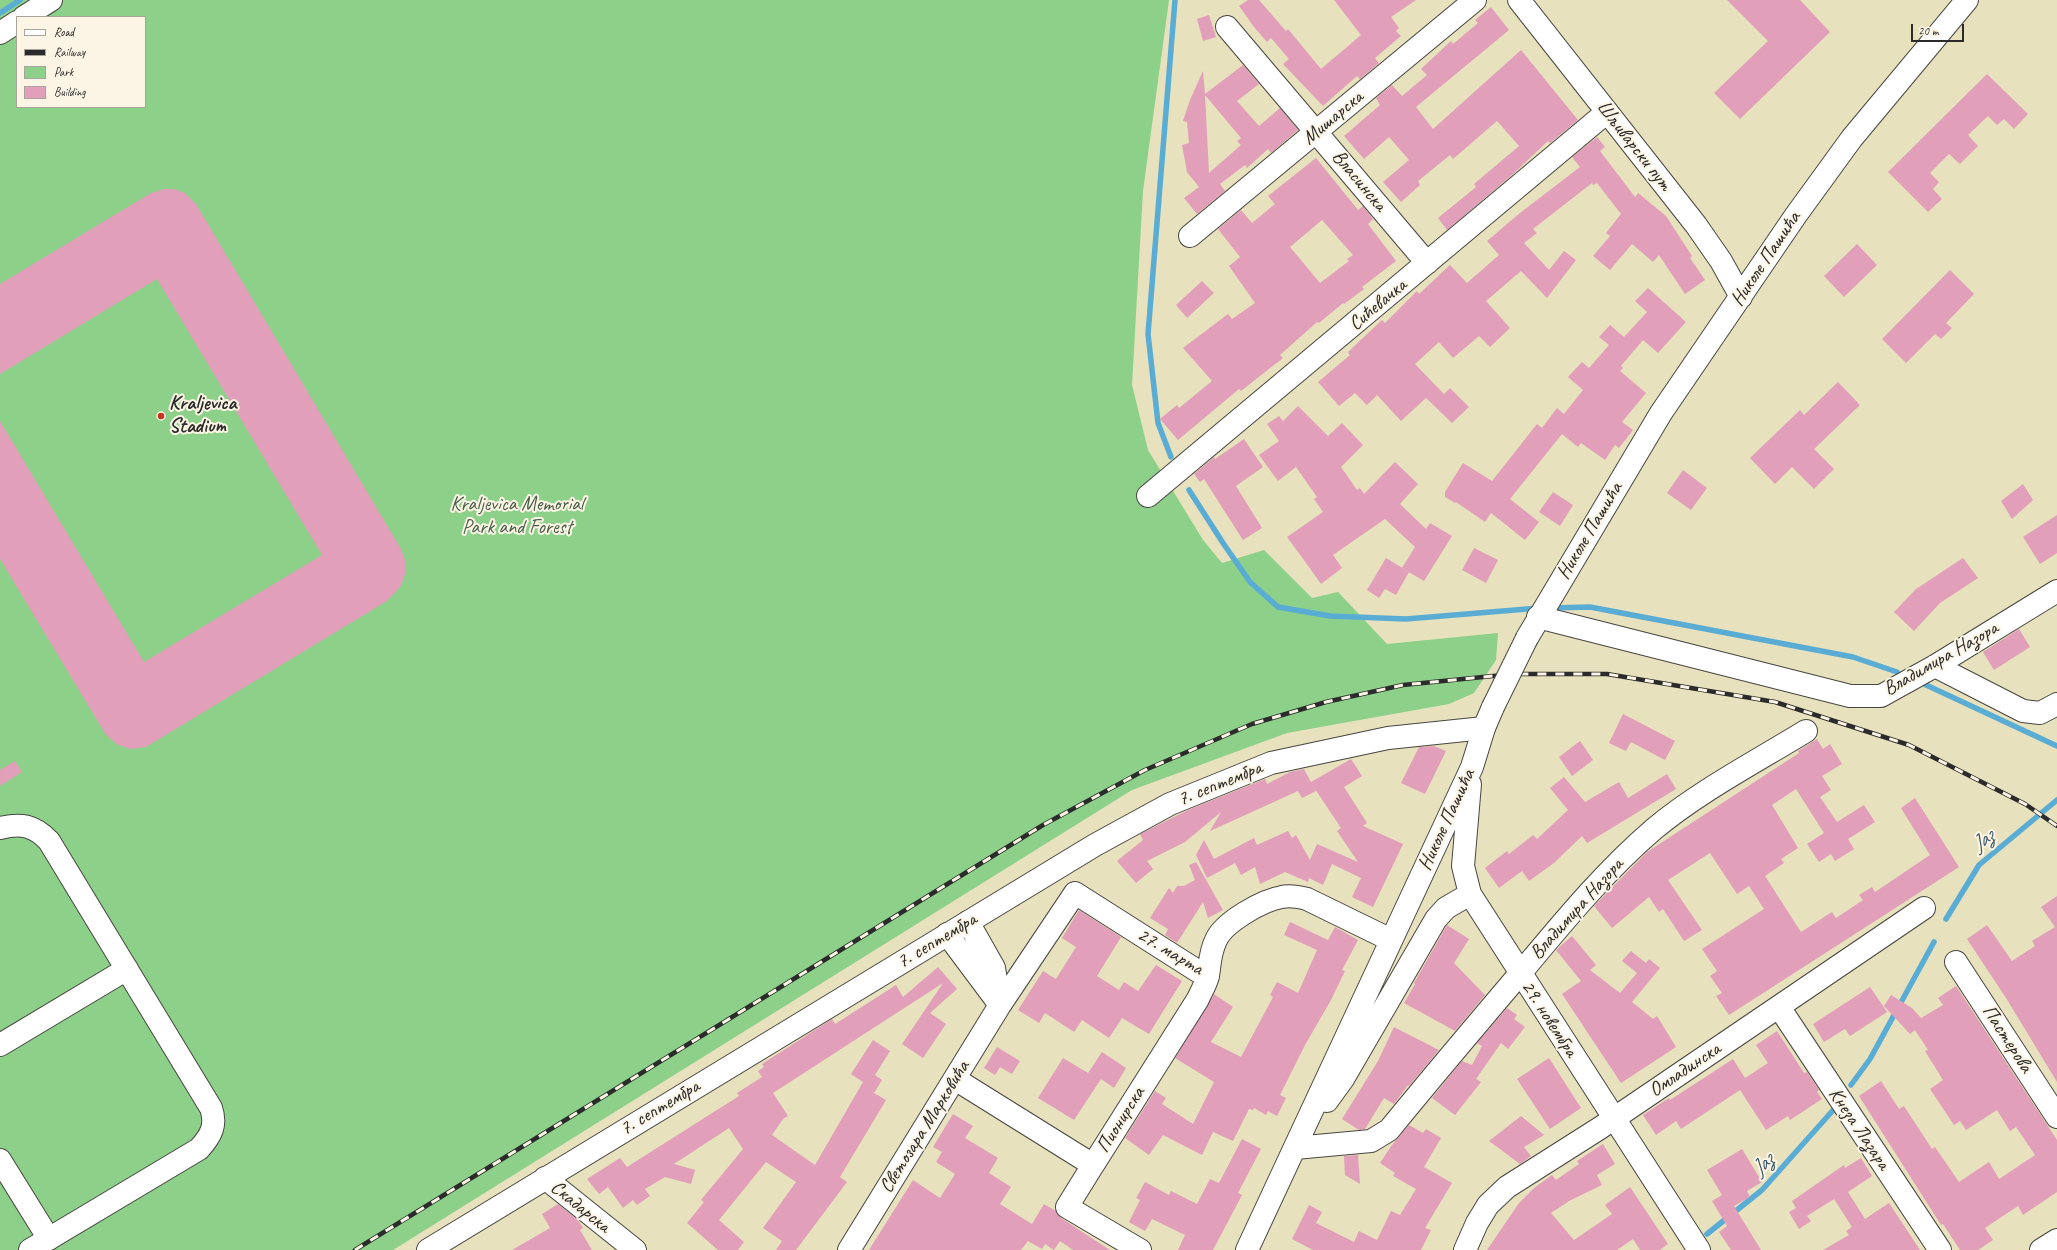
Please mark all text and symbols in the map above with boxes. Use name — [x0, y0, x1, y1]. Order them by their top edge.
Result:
legend — [16, 16, 146, 108]
scale bar — [1913, 16, 1966, 42]
text: 20 m — [1918, 23, 1938, 39]
text: Road — [54, 24, 74, 40]
text: Railway — [54, 44, 85, 60]
text: Park — [54, 64, 73, 80]
text: Building — [54, 84, 86, 100]
street label: Мишарска — [1298, 86, 1368, 150]
street label: Шљиварски пут — [1591, 96, 1677, 196]
street label: Власинска — [1326, 145, 1392, 217]
street label: Николе Пашића — [1726, 207, 1806, 311]
street label: Сићевачка — [1344, 274, 1412, 336]
place label: Kraljevica Stadium — [169, 392, 236, 439]
marker: Kraljevica Stadium — [156, 411, 166, 421]
street label: Николе Пашића — [1552, 478, 1628, 584]
park label: Kraljevica Memorial Park and Forest — [451, 493, 583, 540]
street label: Владимира Назора — [1879, 617, 2003, 701]
street label: 7. септембра — [1174, 756, 1266, 812]
street label: Николе Пашића — [1413, 766, 1481, 874]
water label: Јаз — [1967, 825, 1999, 857]
street label: Владимира Назора — [1525, 853, 1629, 965]
street label: 7. септембра — [893, 908, 981, 974]
street label: 27. марта — [1133, 923, 1207, 981]
street label: 29. новембра — [1515, 976, 1583, 1062]
street label: Пастерова — [1976, 1001, 2038, 1077]
street label: Омладинска — [1645, 1037, 1725, 1103]
street label: Светозара Марковића — [875, 1056, 975, 1198]
street label: 7. септембра — [616, 1075, 704, 1141]
street label: Пионирска — [1091, 1083, 1151, 1157]
street label: Кнеза Лазара — [1823, 1083, 1895, 1175]
water label: Јаз — [1747, 1149, 1779, 1181]
street label: Скадарска — [545, 1176, 615, 1238]

